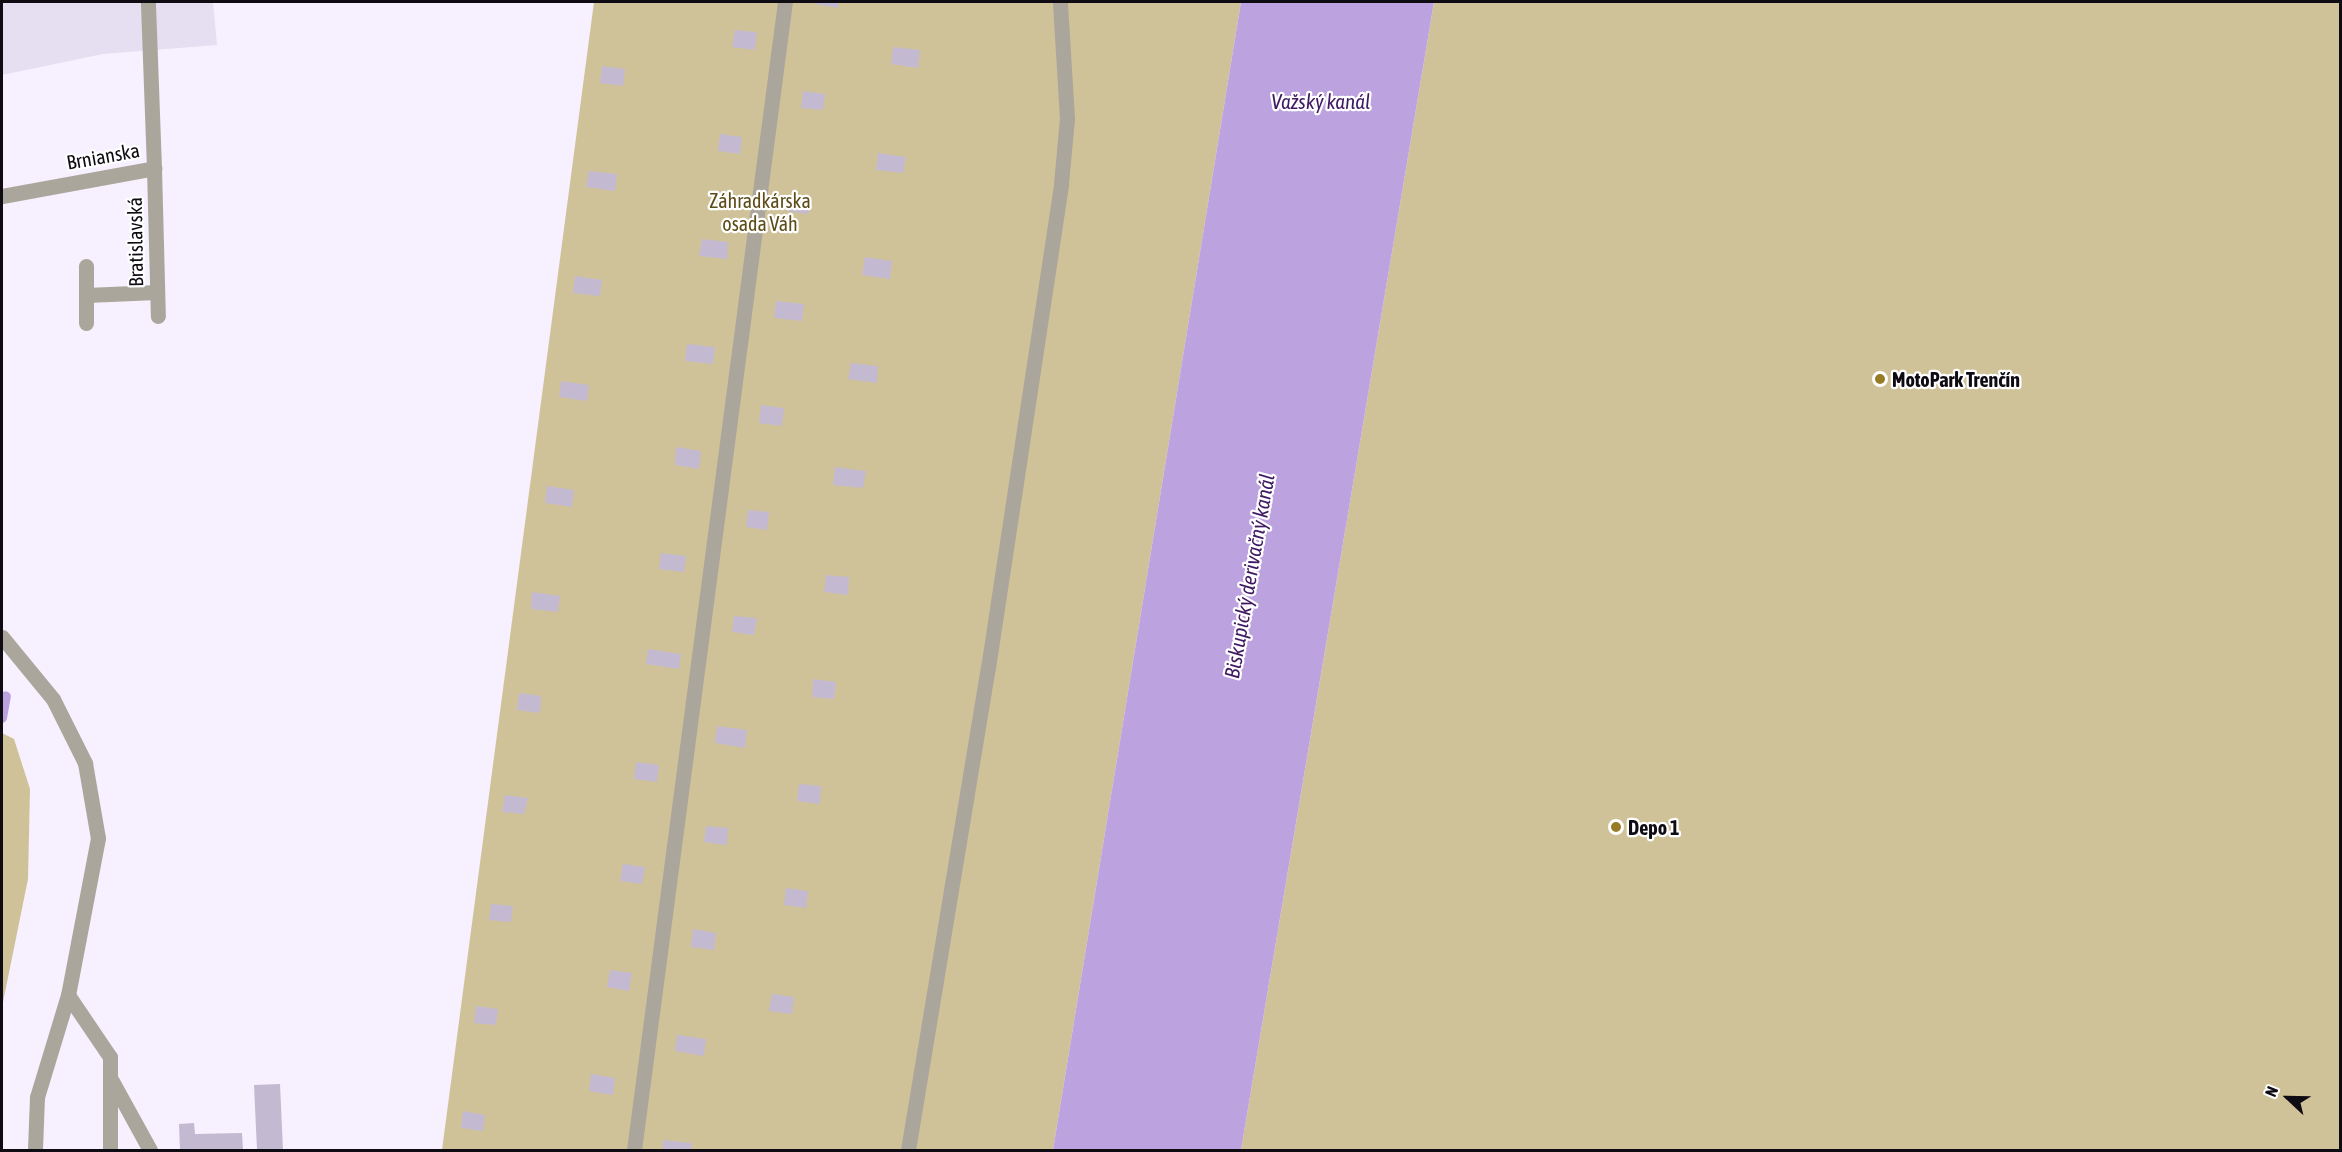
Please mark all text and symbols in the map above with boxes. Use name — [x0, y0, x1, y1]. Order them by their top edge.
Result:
water label: Važský kanál — [1271, 88, 1371, 114]
street label: Brnianska — [65, 138, 141, 174]
park label: Záhradkárska osada Váh — [709, 188, 811, 235]
street label: Bratislavská — [122, 197, 148, 287]
place label: MotoPark Trenčín — [1892, 367, 2020, 391]
marker: MotoPark Trenčín — [1873, 372, 1887, 386]
water label: Biskupický derivačný kanál — [1219, 472, 1279, 680]
place label: Depo 1 — [1628, 815, 1679, 839]
marker: Depo 1 — [1609, 820, 1623, 834]
north arrow — [2258, 1068, 2318, 1128]
text: N — [2261, 1084, 2281, 1099]

